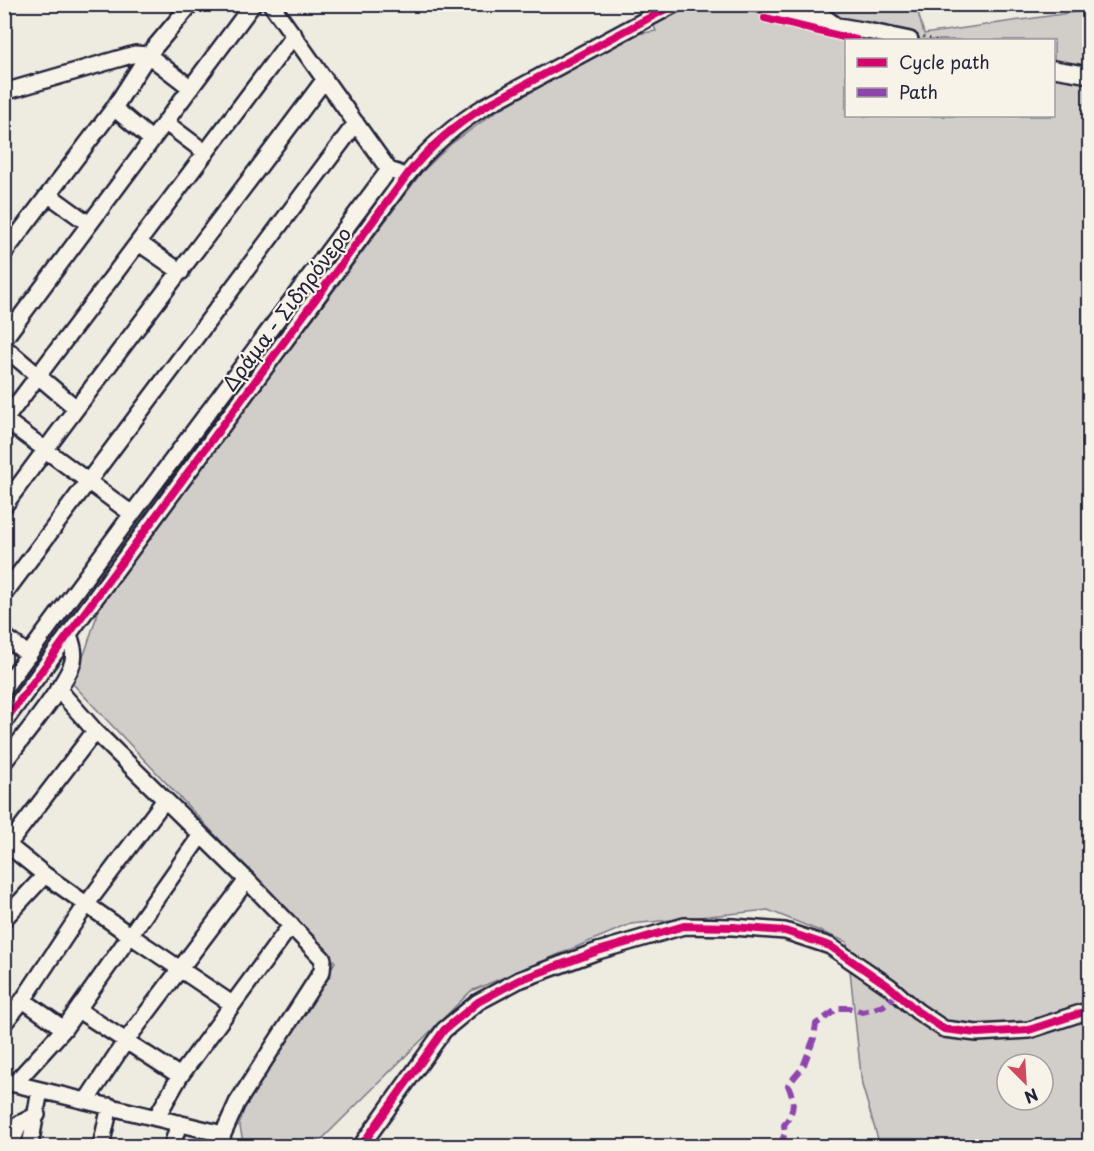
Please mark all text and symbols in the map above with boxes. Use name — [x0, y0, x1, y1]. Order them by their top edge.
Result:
legend — [845, 39, 1055, 117]
text: Cycle path — [899, 48, 990, 75]
text: Path — [899, 78, 938, 105]
street label: Δράμα - Σιδηρόνερο — [214, 220, 358, 397]
north arrow — [995, 1052, 1055, 1112]
text: N — [1021, 1083, 1042, 1110]

